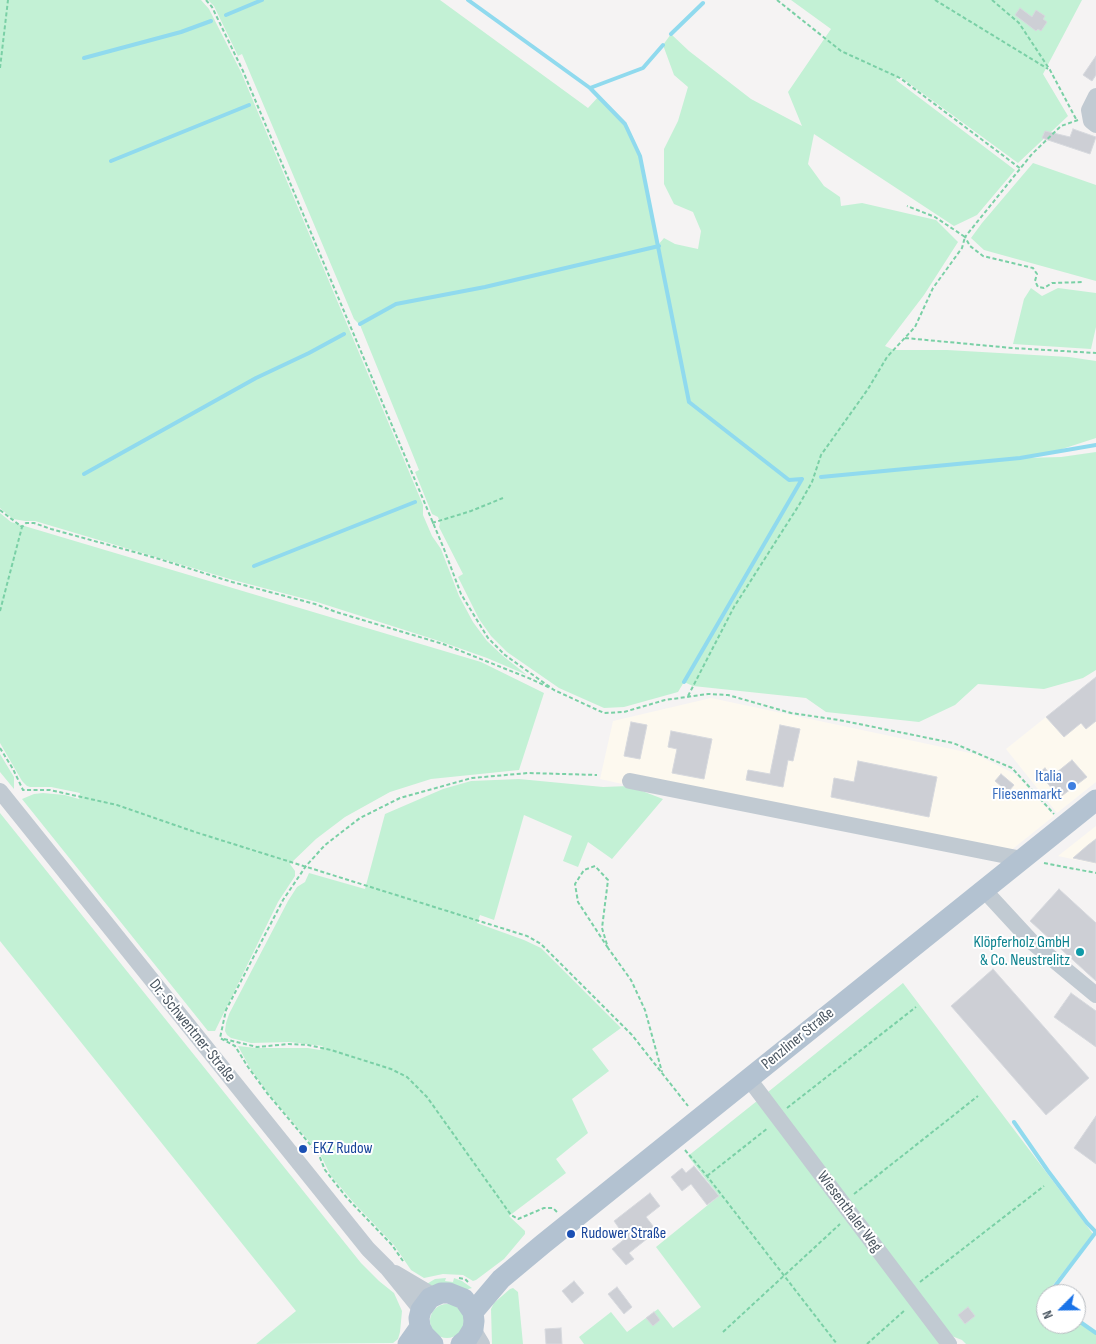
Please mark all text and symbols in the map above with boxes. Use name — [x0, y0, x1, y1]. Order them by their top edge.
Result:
place label: Italia Fliesenmarkt — [992, 767, 1062, 805]
marker: Italia Fliesenmarkt — [1066, 780, 1078, 792]
place label: Klöpferholz GmbH & Co. Neustrelitz — [973, 933, 1070, 971]
marker: Klöpferholz GmbH & Co. Neustrelitz — [1074, 946, 1086, 958]
street label: Dr.-Schwentner-Straße — [145, 976, 239, 1086]
street label: Penzliner Straße — [758, 1004, 838, 1074]
place label: EKZ Rudow — [313, 1139, 373, 1159]
marker: EKZ Rudow — [297, 1143, 309, 1155]
street label: Wiesenthaler Weg — [812, 1168, 886, 1256]
place label: Rudower Straße — [581, 1224, 666, 1244]
marker: Rudower Straße — [565, 1228, 577, 1240]
north arrow — [1036, 1284, 1086, 1334]
text: N — [1038, 1308, 1057, 1321]

